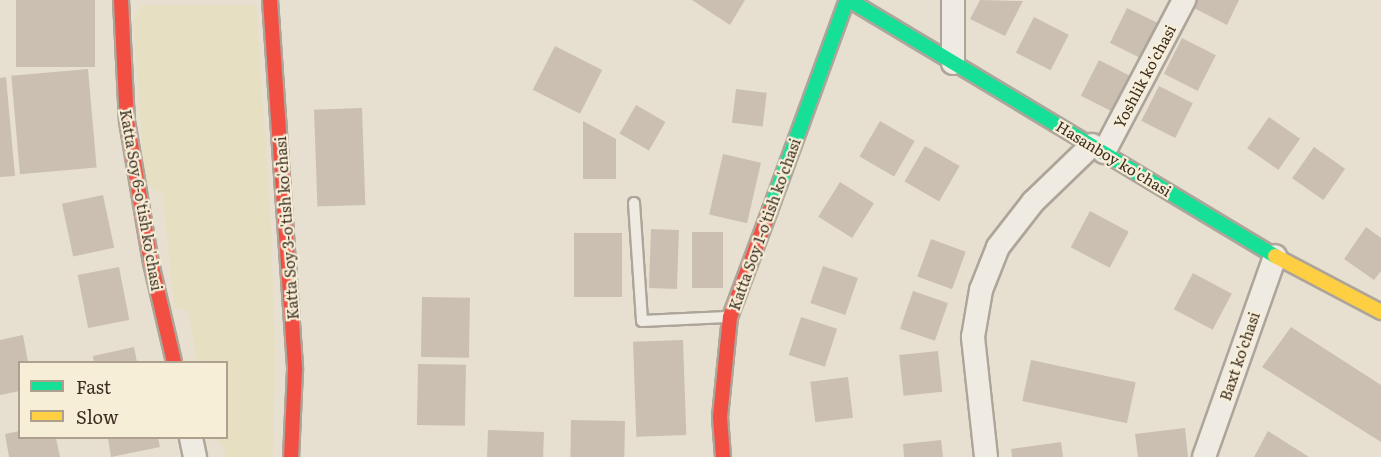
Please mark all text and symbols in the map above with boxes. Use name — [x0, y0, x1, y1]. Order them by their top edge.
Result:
street label: Yoshlik ko'chasi — [1109, 21, 1179, 131]
street label: Katta Soy 6-o'tish ko'chasi — [117, 108, 167, 292]
street label: Hasanboy ko'chasi — [1053, 116, 1175, 200]
street label: Katta Soy 1-o'tish ko'chasi — [724, 135, 804, 313]
street label: Katta Soy 3-o'tish ko'chasi — [271, 136, 301, 320]
street label: Baxt ko'chasi — [1215, 309, 1263, 403]
legend — [18, 361, 228, 439]
text: Fast — [76, 373, 111, 400]
text: Slow — [76, 403, 118, 430]

